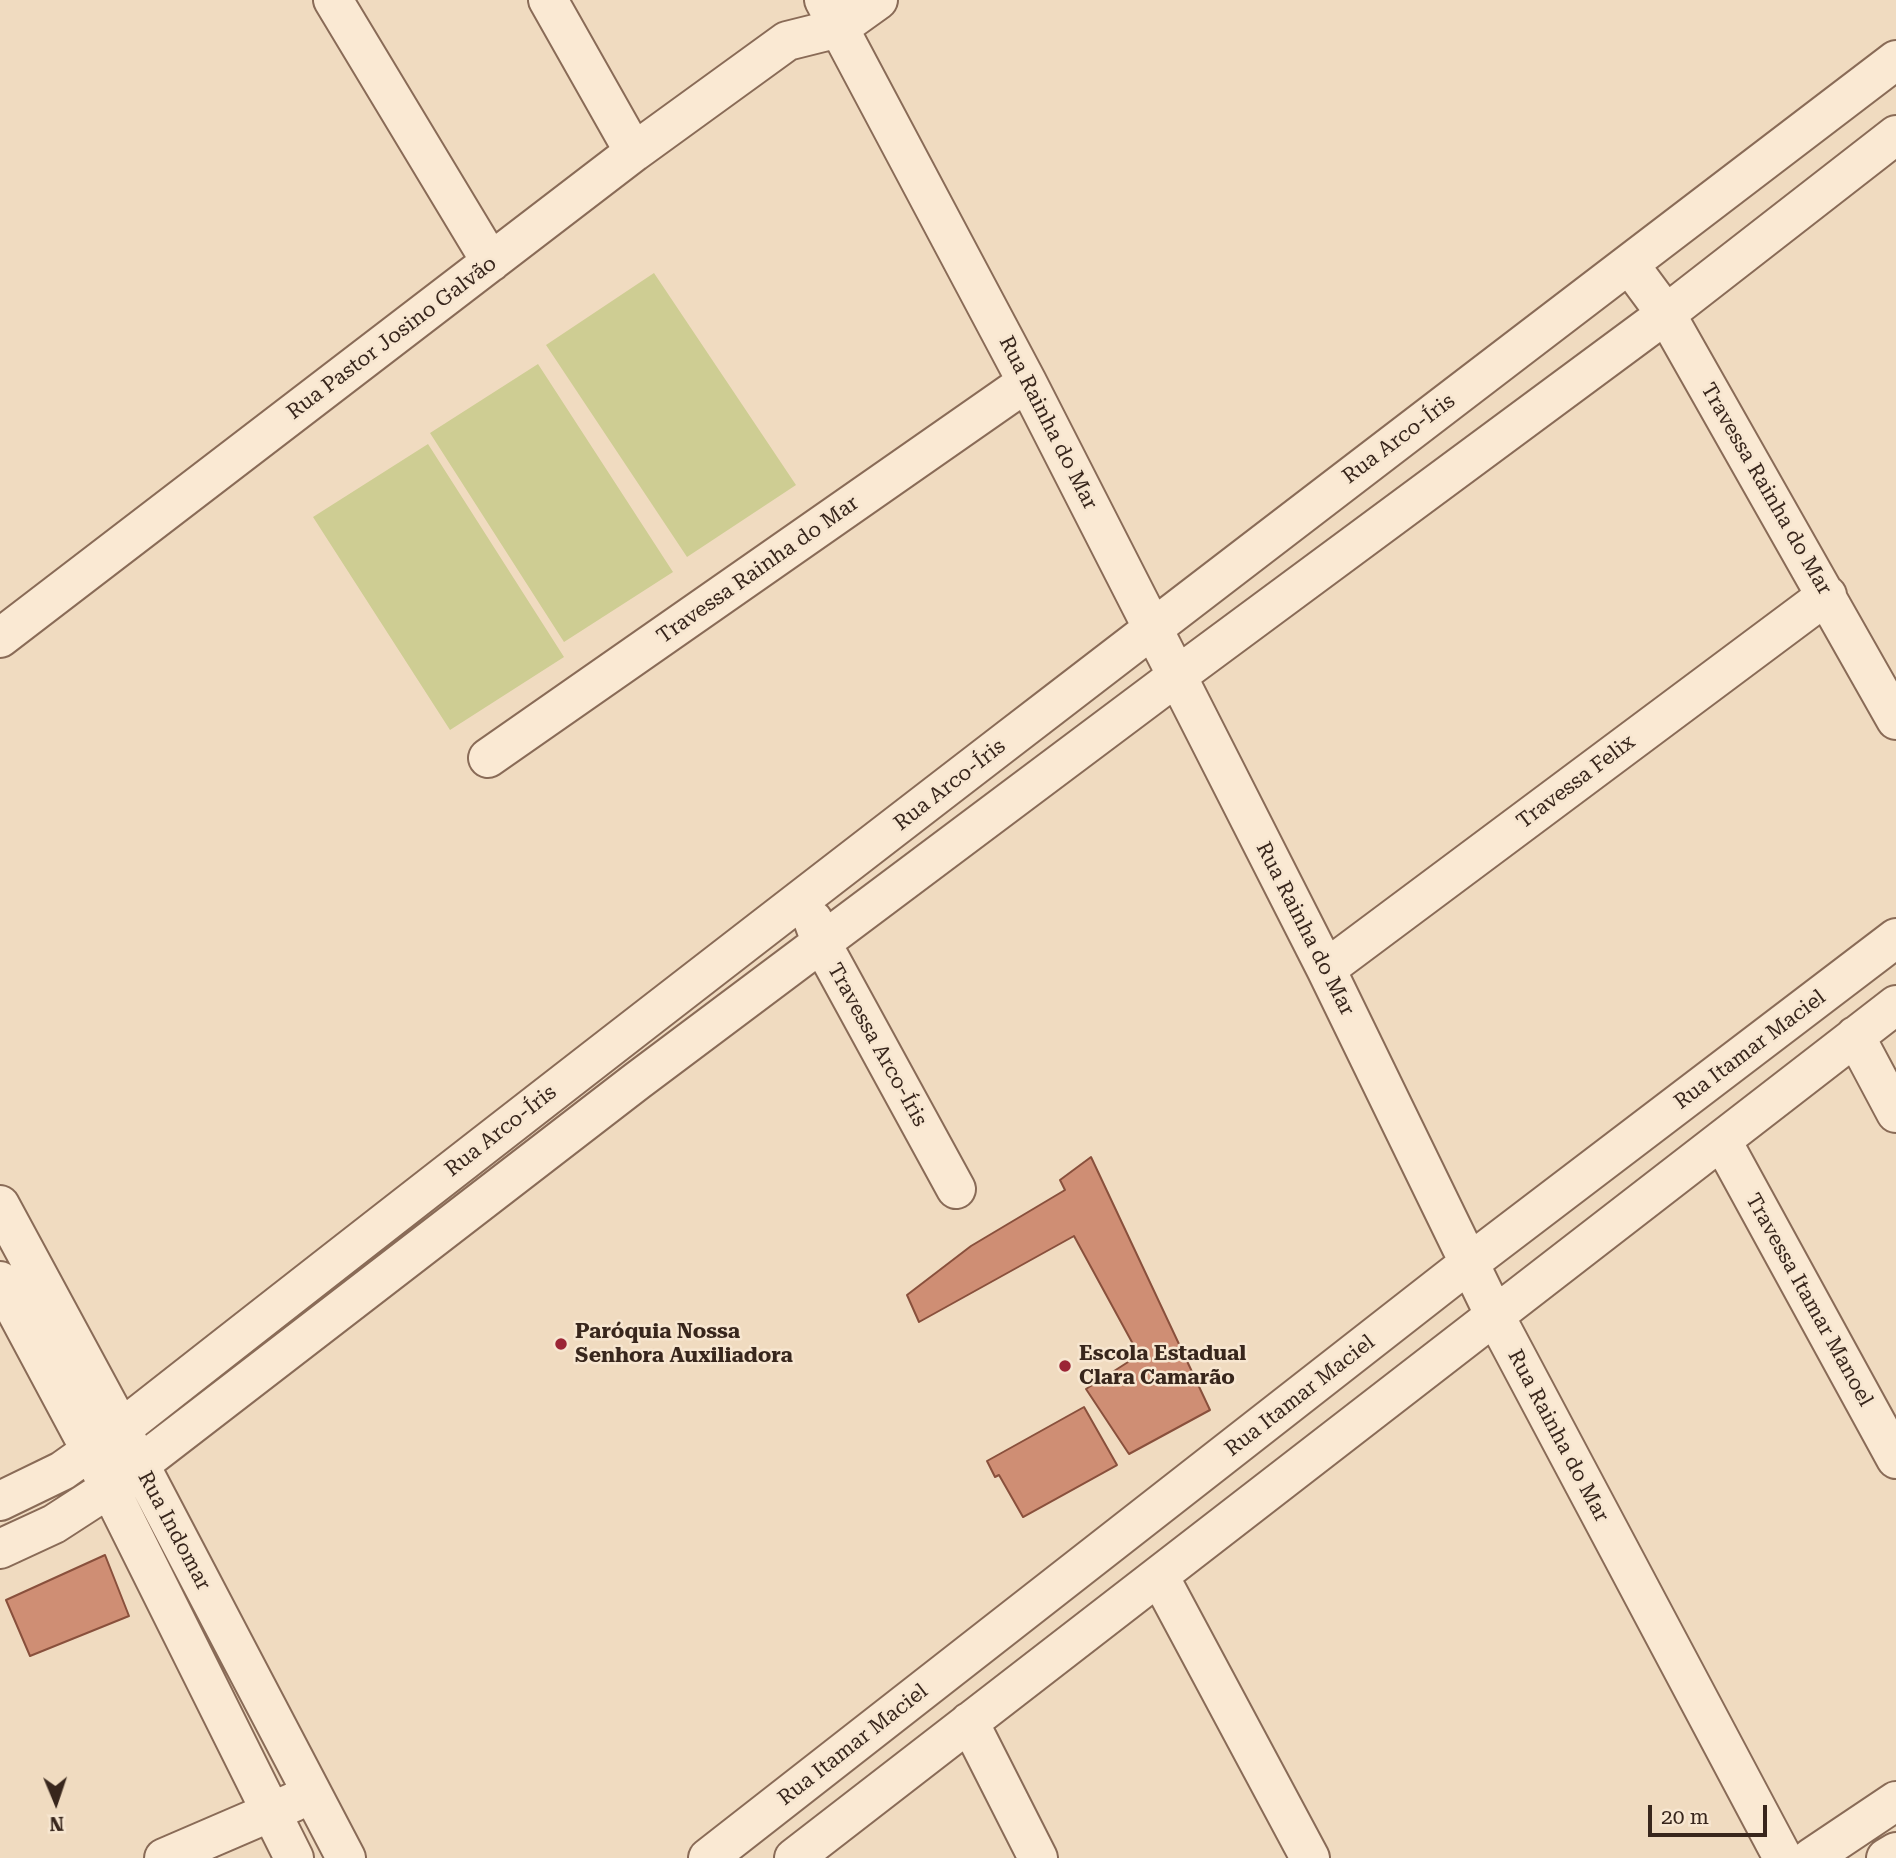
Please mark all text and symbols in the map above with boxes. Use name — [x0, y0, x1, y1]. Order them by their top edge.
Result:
street label: Rua Pastor Josino Galvão — [282, 251, 502, 425]
street label: Rua Rainha do Mar — [993, 332, 1103, 514]
street label: Travessa Rainha do Mar — [1695, 379, 1837, 599]
street label: Rua Arco-Íris — [1338, 389, 1460, 489]
street label: Travessa Rainha do Mar — [652, 491, 864, 649]
street label: Travessa Felix — [1512, 729, 1640, 835]
street label: Rua Arco-Íris — [889, 734, 1011, 836]
street label: Rua Rainha do Mar — [1250, 838, 1360, 1020]
street label: Travessa Arco-Íris — [822, 959, 932, 1131]
street label: Rua Itamar Maciel — [1669, 985, 1831, 1115]
street label: Rua Arco-Íris — [440, 1080, 562, 1182]
street label: Travessa Itamar Manoel — [1740, 1189, 1878, 1411]
place label: Paróquia Nossa Senhora Auxiliadora — [575, 1319, 793, 1369]
street label: Rua Itamar Maciel — [1220, 1330, 1380, 1462]
marker: Paróquia Nossa Senhora Auxiliadora — [553, 1336, 569, 1352]
place label: Escola Estadual Clara Camarão — [1079, 1341, 1246, 1391]
street label: Rua Rainha do Mar — [1502, 1346, 1614, 1526]
marker: Escola Estadual Clara Camarão — [1057, 1358, 1073, 1374]
street label: Rua Indomar — [132, 1467, 216, 1595]
street label: Rua Itamar Maciel — [773, 1679, 933, 1811]
north arrow — [21, 1767, 91, 1837]
scale bar — [1651, 1792, 1770, 1836]
text: 20 m — [1661, 1805, 1709, 1829]
text: N — [49, 1812, 64, 1835]

